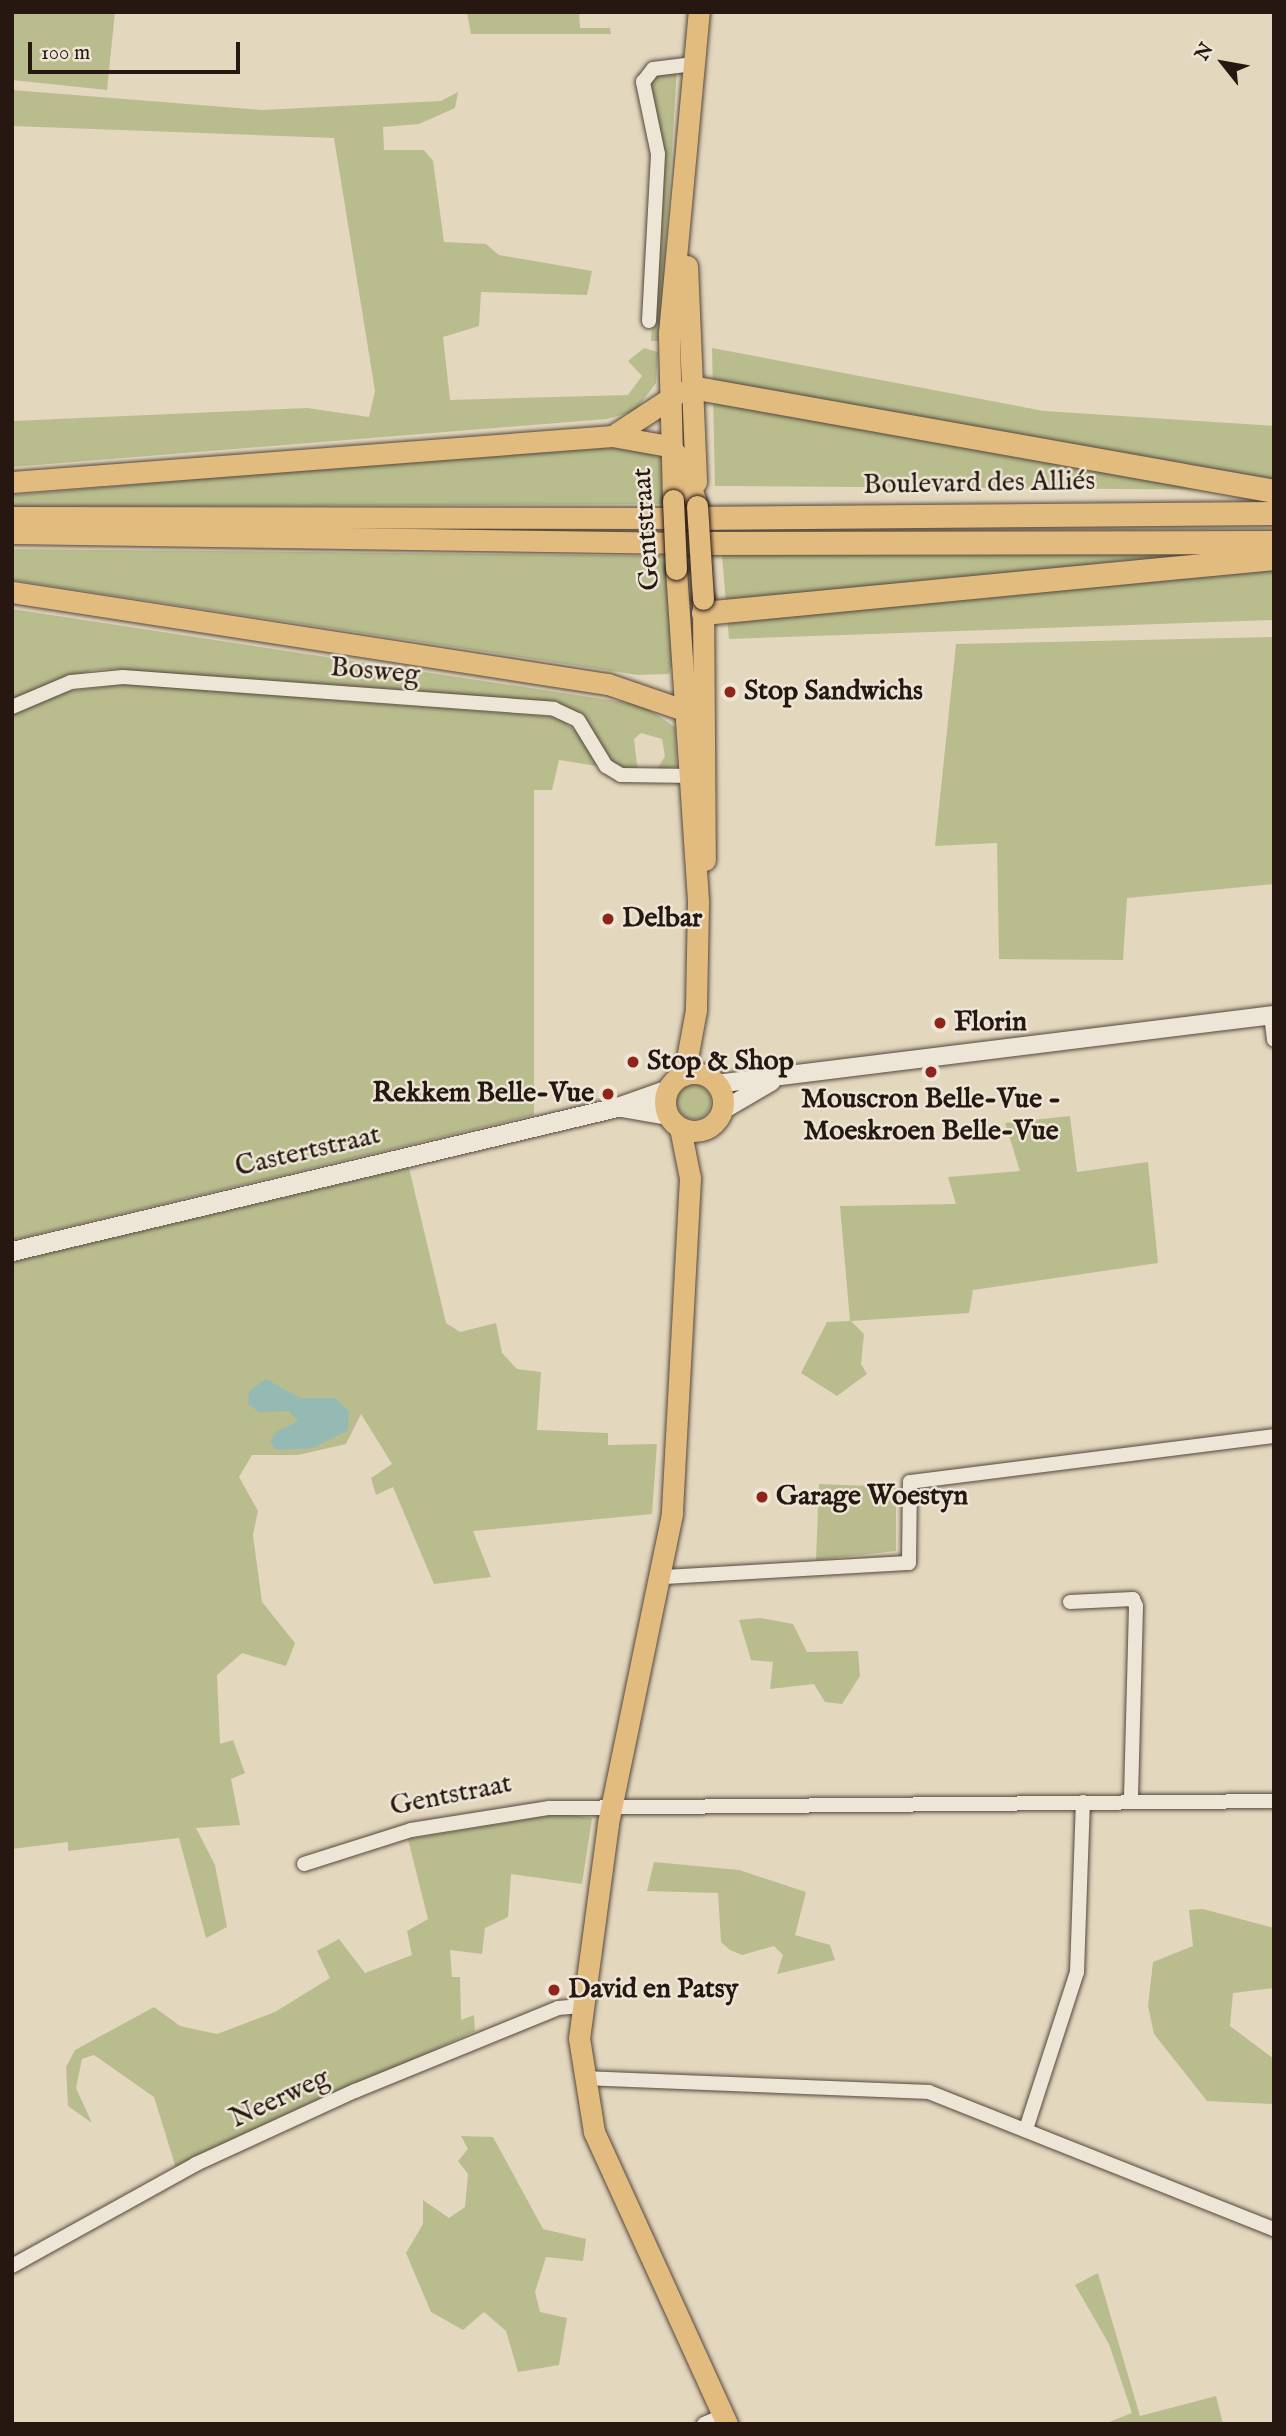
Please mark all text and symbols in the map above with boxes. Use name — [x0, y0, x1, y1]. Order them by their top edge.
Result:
scale bar — [32, 28, 243, 72]
north arrow — [1188, 28, 1258, 98]
text: N — [1190, 39, 1220, 65]
text: 100 m — [41, 40, 90, 67]
street label: Boulevard des Alliés — [863, 465, 1095, 503]
street label: Gentstraat — [626, 466, 668, 592]
street label: Bosweg — [329, 651, 421, 693]
place label: Stop Sandwichs — [744, 675, 923, 709]
marker: Stop Sandwichs — [722, 684, 738, 700]
place label: Delbar — [622, 902, 702, 936]
marker: Delbar — [600, 911, 616, 927]
place label: Florin — [954, 1006, 1027, 1040]
marker: Florin — [932, 1015, 948, 1031]
place label: Stop & Shop — [647, 1045, 794, 1079]
marker: Stop & Shop — [625, 1054, 641, 1070]
marker: Mouscron Belle-Vue - Moeskroen Belle-Vue — [923, 1064, 939, 1080]
place label: Rekkem Belle-Vue — [372, 1077, 594, 1111]
place label: Mouscron Belle-Vue - Moeskroen Belle-Vue — [801, 1083, 1061, 1149]
marker: Rekkem Belle-Vue — [600, 1086, 616, 1102]
street label: Castertstraat — [232, 1119, 384, 1185]
place label: Garage Woestyn — [776, 1480, 968, 1514]
marker: Garage Woestyn — [754, 1489, 770, 1505]
street label: Gentstraat — [387, 1768, 515, 1824]
place label: David en Patsy — [568, 1973, 738, 2007]
marker: David en Patsy — [546, 1982, 562, 1998]
street label: Neerweg — [225, 2061, 335, 2137]

